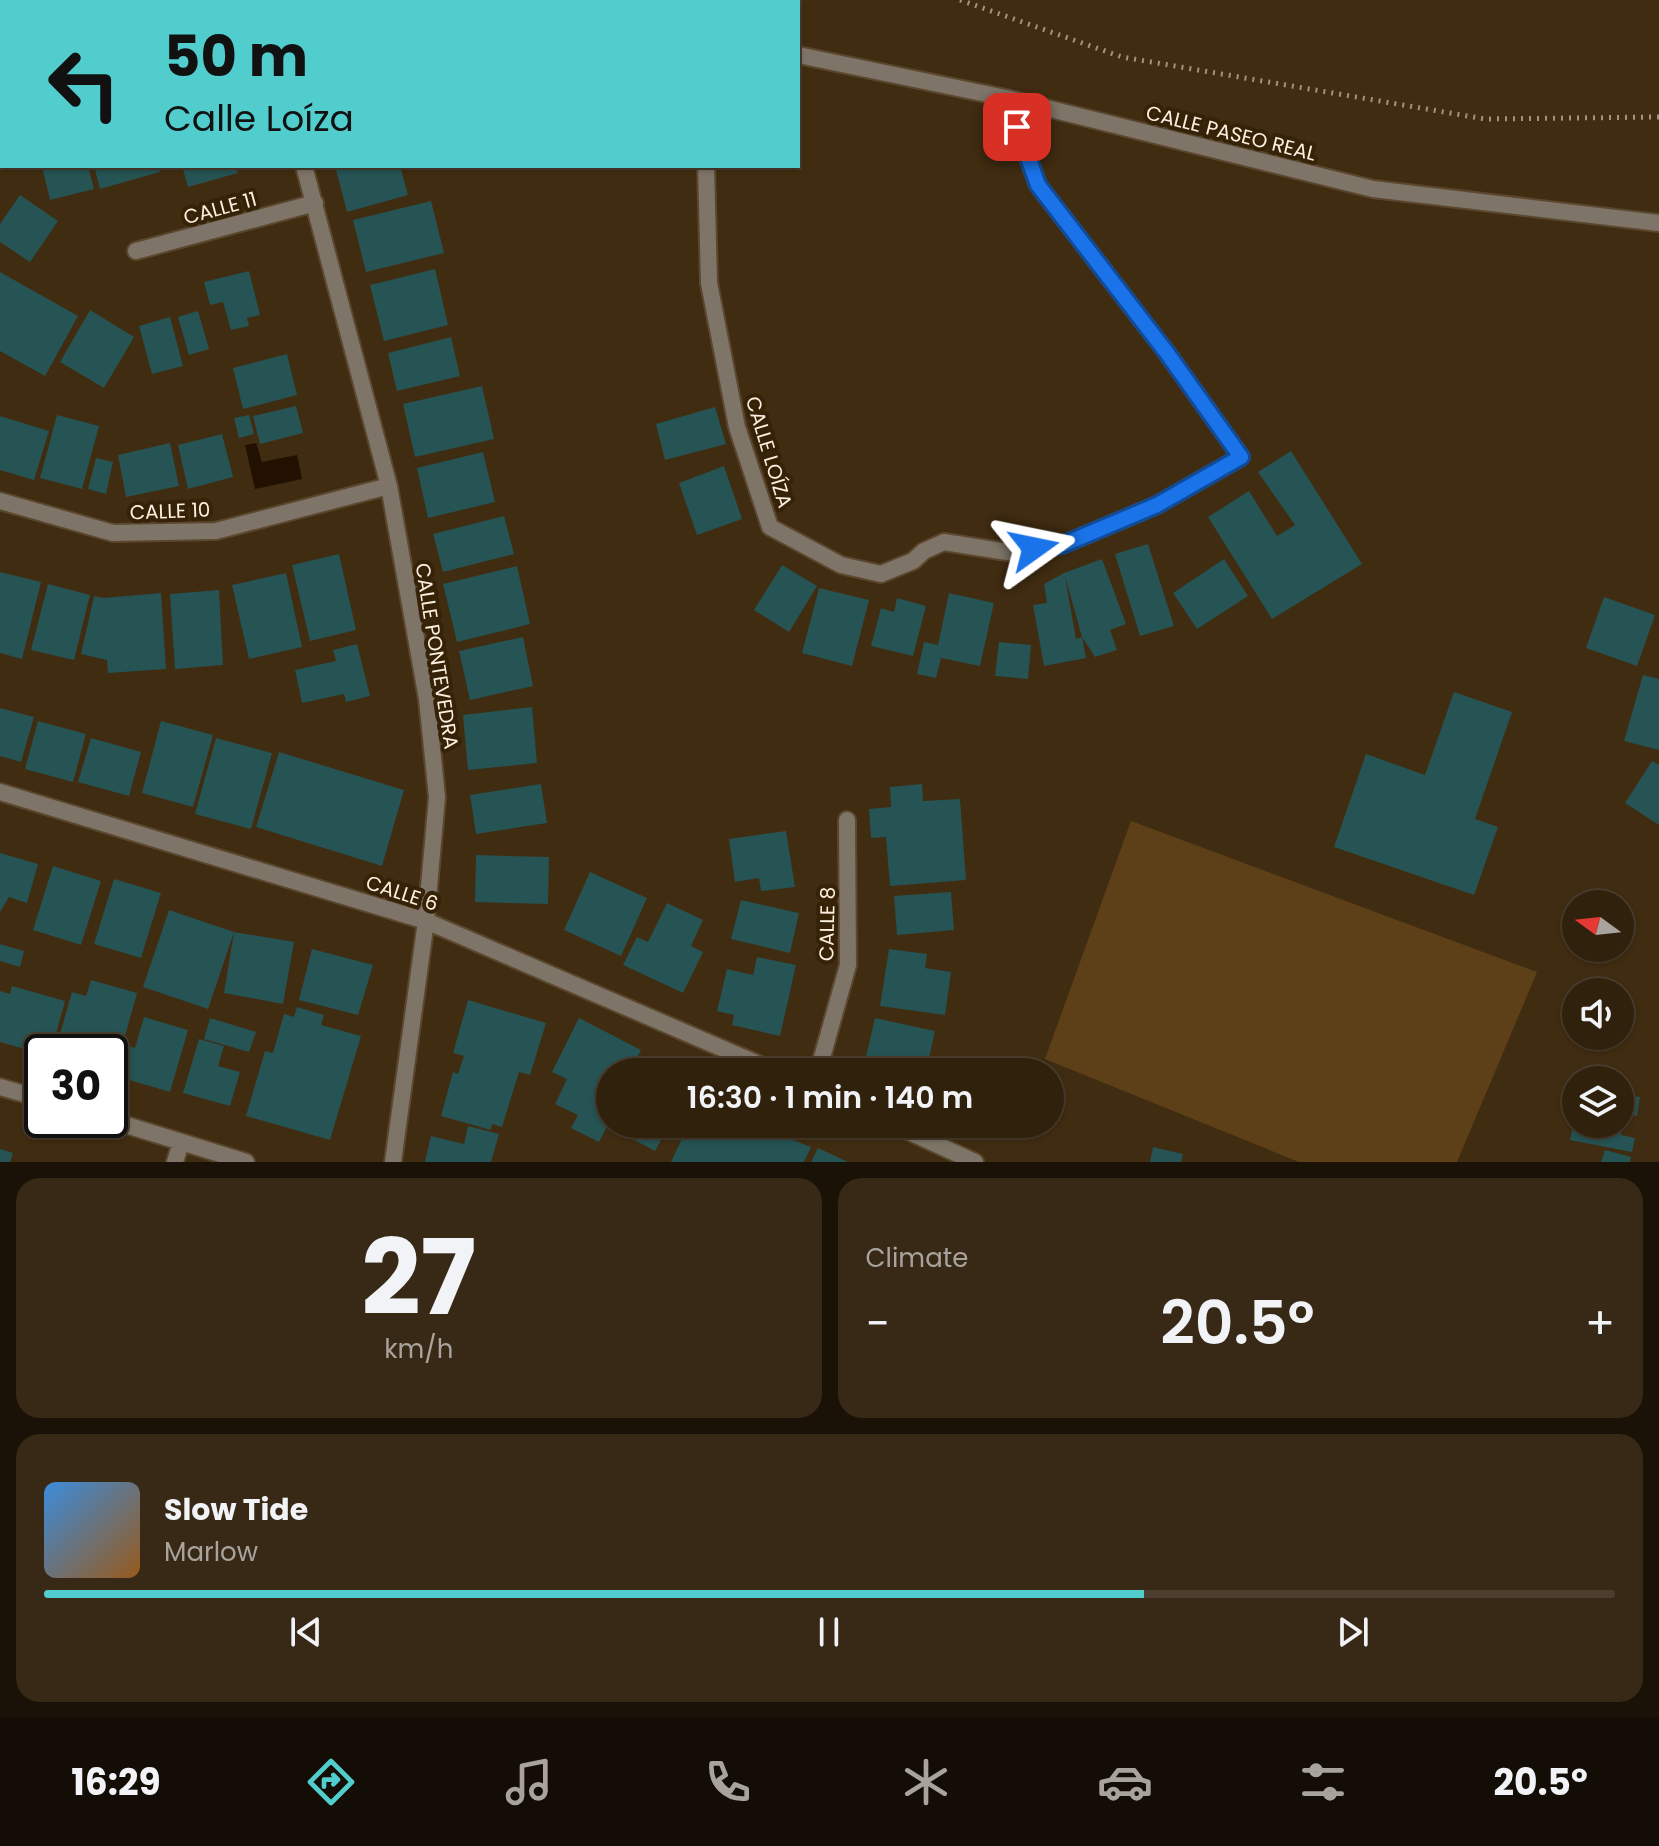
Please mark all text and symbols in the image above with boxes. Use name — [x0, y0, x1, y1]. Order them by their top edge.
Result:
text: 50 m — [164, 17, 308, 96]
icon: left — [32, 32, 136, 136]
text: Calle Loíza — [164, 93, 354, 144]
pin — [983, 93, 1051, 161]
street label: CALLE PASEO REAL — [1143, 98, 1319, 168]
icon: arrive — [995, 105, 1039, 149]
street label: CALLE 11 — [180, 185, 260, 231]
street label: CALLE LOÍZA — [739, 393, 799, 511]
street label: CALLE 10 — [129, 496, 211, 526]
position arrow — [992, 506, 1076, 590]
street label: CALLE PONTEVEDRA — [408, 561, 466, 751]
street label: CALLE 6 — [362, 868, 442, 918]
street label: CALLE 8 — [812, 887, 842, 961]
north arrow — [1562, 890, 1634, 962]
map controls — [1562, 890, 1634, 1138]
button: sound — [1562, 978, 1634, 1050]
speed limit sign: 30 — [24, 1034, 128, 1138]
button: layers — [1562, 1066, 1634, 1138]
text: 16:30 · 1 min · 140 m — [687, 1076, 973, 1119]
text: 27 — [361, 1205, 476, 1350]
text: Climate — [866, 1240, 968, 1276]
text: 20.5° — [1160, 1281, 1314, 1365]
text: − — [866, 1293, 890, 1354]
text: + — [1585, 1293, 1615, 1354]
text: km/h — [384, 1331, 453, 1367]
text: Slow Tide — [164, 1488, 308, 1531]
text: Marlow — [164, 1534, 258, 1570]
icon: previous — [284, 1610, 328, 1654]
icon: pause — [807, 1610, 851, 1654]
icon: next — [1331, 1610, 1375, 1654]
icon: directions — [303, 1754, 359, 1810]
icon: music — [501, 1754, 557, 1810]
icon: phone — [700, 1754, 756, 1810]
icon: climate — [898, 1754, 954, 1810]
icon: car — [1097, 1754, 1153, 1810]
icon: filters — [1295, 1754, 1351, 1810]
text: 16:29 — [71, 1757, 161, 1808]
text: 20.5° — [1493, 1757, 1588, 1808]

